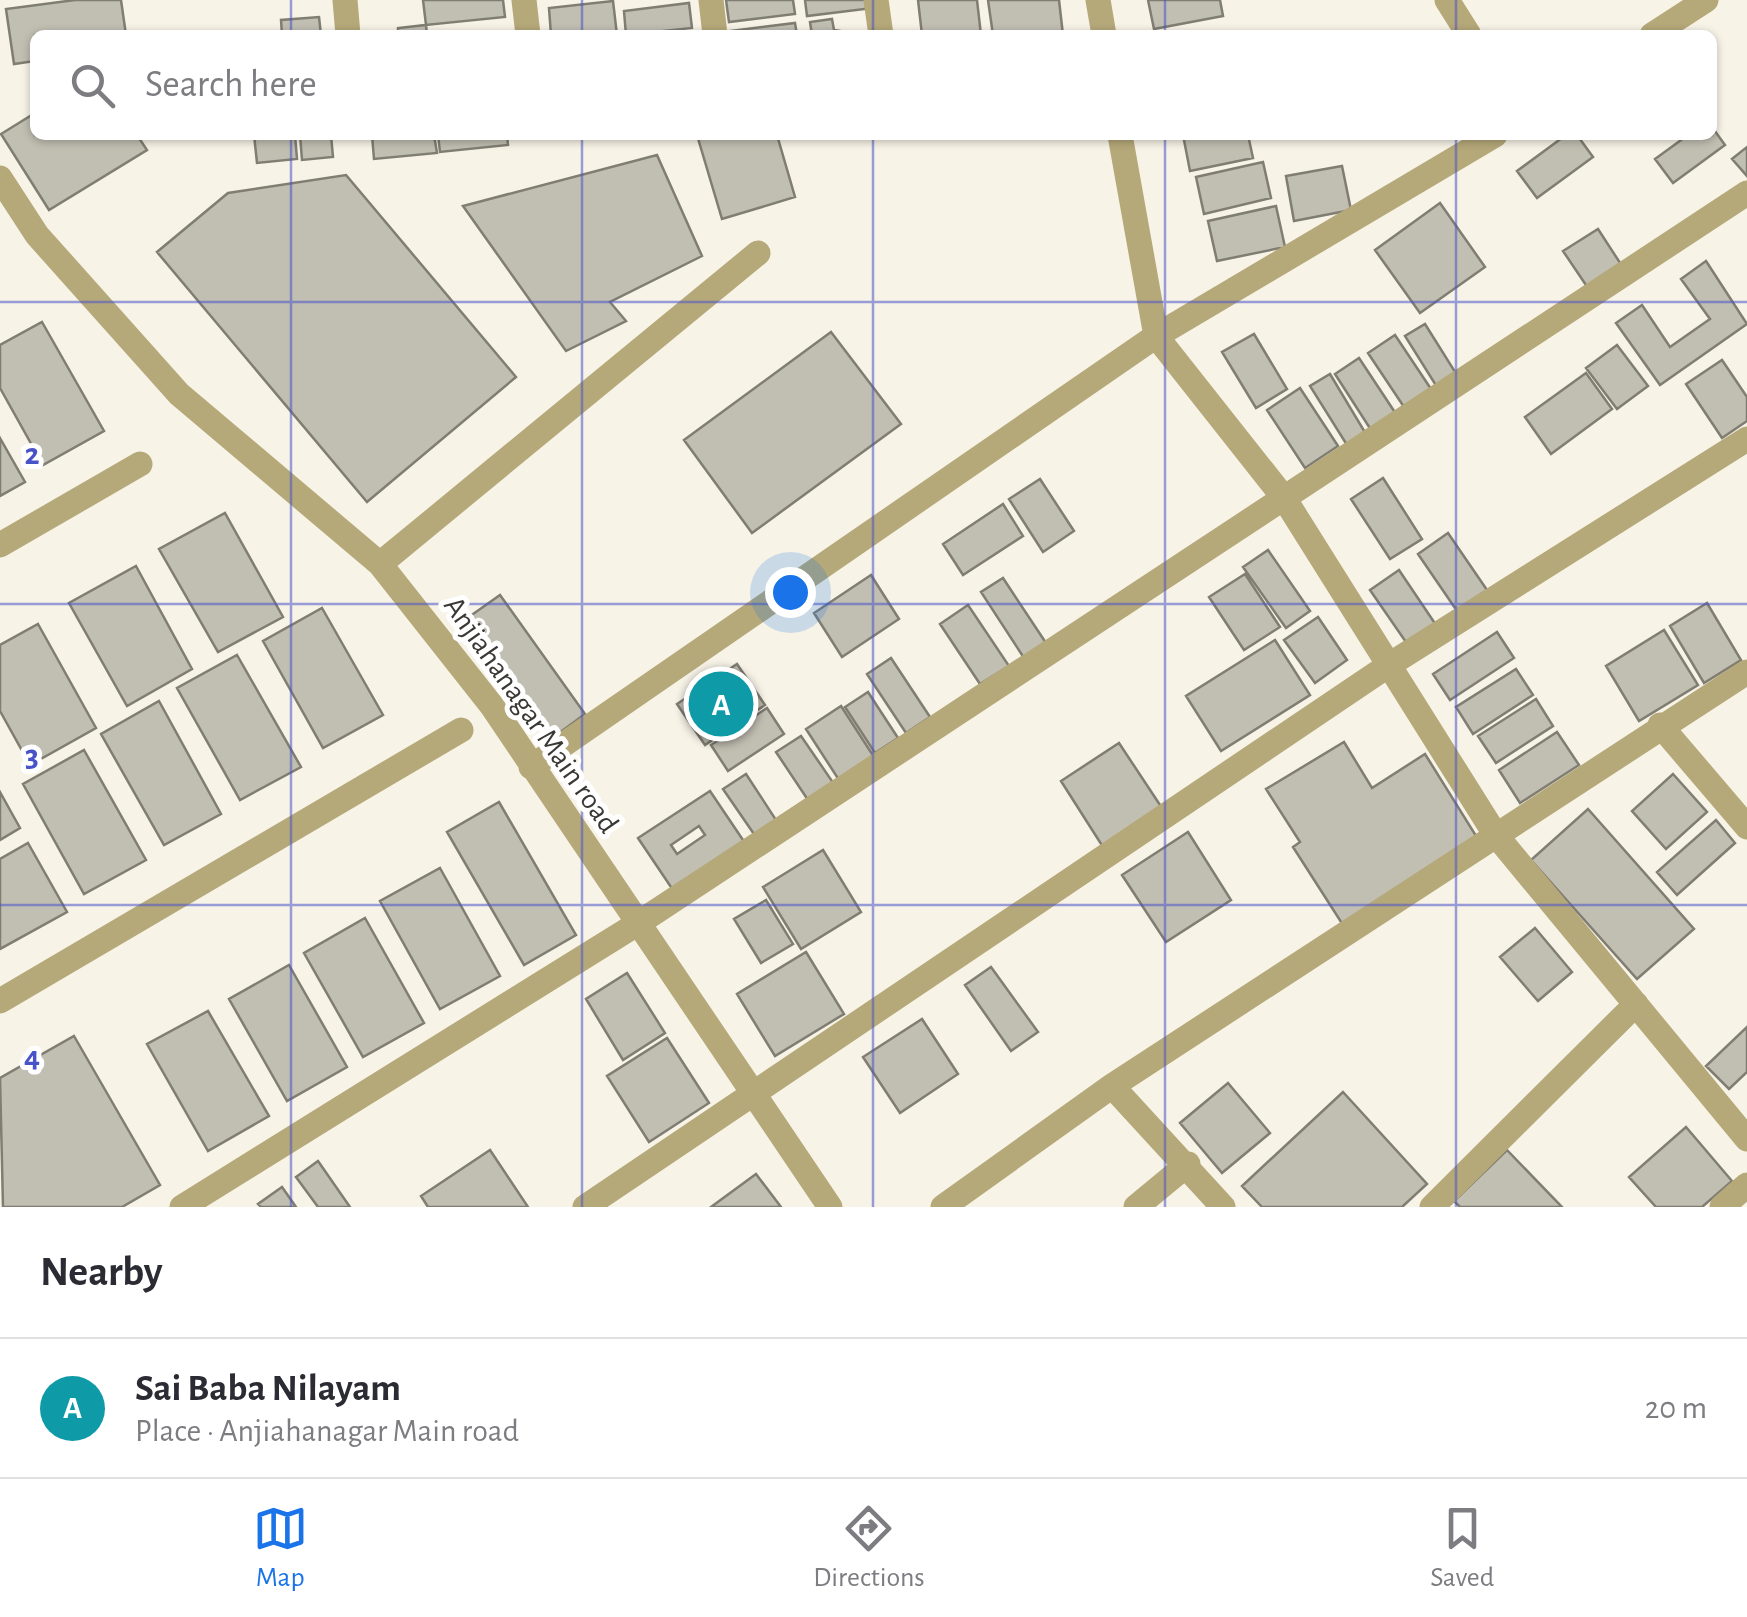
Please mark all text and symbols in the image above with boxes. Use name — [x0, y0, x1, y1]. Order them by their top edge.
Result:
search box — [30, 30, 1717, 140]
icon: search — [65, 58, 120, 113]
text: Search here — [145, 66, 317, 104]
text: 2 — [24, 438, 40, 470]
your location — [765, 567, 816, 618]
street label: Anjiahanagar Main road — [438, 591, 624, 839]
pin: A — [688, 666, 754, 742]
text: 3 — [25, 740, 39, 772]
text: 4 — [24, 1041, 40, 1073]
text: Nearby — [40, 1251, 163, 1293]
text: Sai Baba Nilayam — [135, 1370, 401, 1408]
text: A — [63, 1392, 82, 1424]
text: 20 m — [1645, 1392, 1707, 1424]
text: Place · Anjiahanagar Main road — [135, 1415, 519, 1447]
tab: Map — [253, 1501, 308, 1595]
tab: Directions — [813, 1501, 925, 1595]
tab: Saved — [1430, 1501, 1494, 1595]

